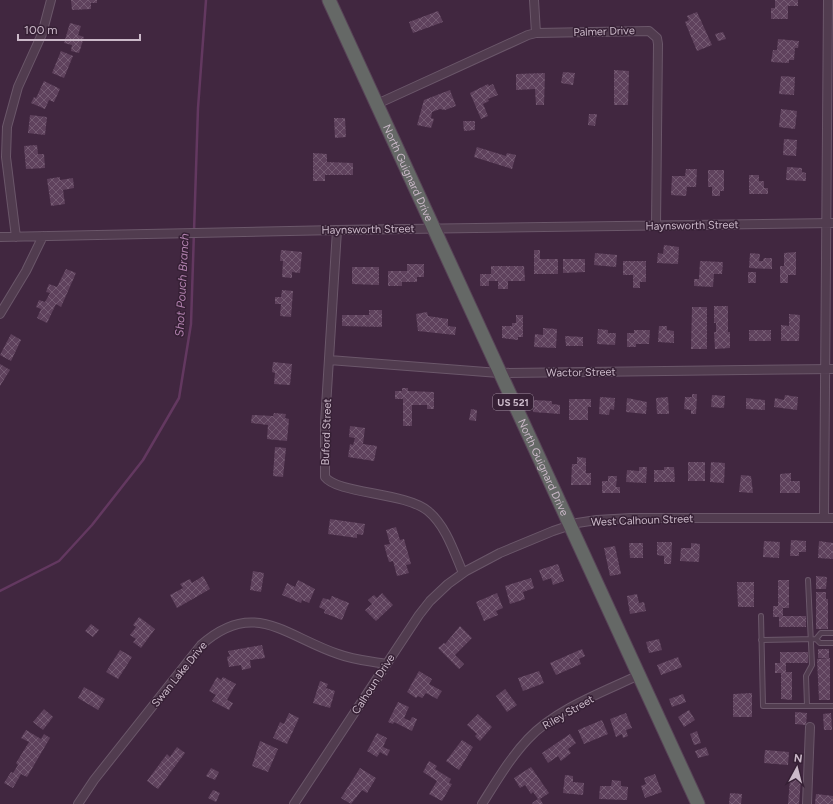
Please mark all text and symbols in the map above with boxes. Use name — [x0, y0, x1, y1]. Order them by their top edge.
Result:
scale bar — [18, 16, 140, 42]
text: 100 m — [24, 23, 58, 37]
street label: Palmer Drive — [573, 24, 635, 39]
street label: North Guignard Drive — [380, 122, 436, 223]
street label: Haynsworth Street — [645, 218, 739, 233]
street label: Haynsworth Street — [321, 222, 415, 237]
water label: Shot Pouch Branch — [172, 233, 192, 337]
street label: Wactor Street — [546, 365, 616, 380]
road number: US 521 — [493, 394, 533, 410]
street label: Buford Street — [319, 398, 334, 466]
street label: North Guignard Drive — [515, 417, 571, 518]
street label: West Calhoun Street — [591, 512, 693, 529]
street label: Swan Lake Drive — [149, 639, 210, 710]
street label: Calhoun Drive — [349, 652, 398, 717]
street label: Riley Street — [540, 693, 596, 732]
north arrow — [777, 748, 817, 788]
text: N — [793, 752, 803, 766]

